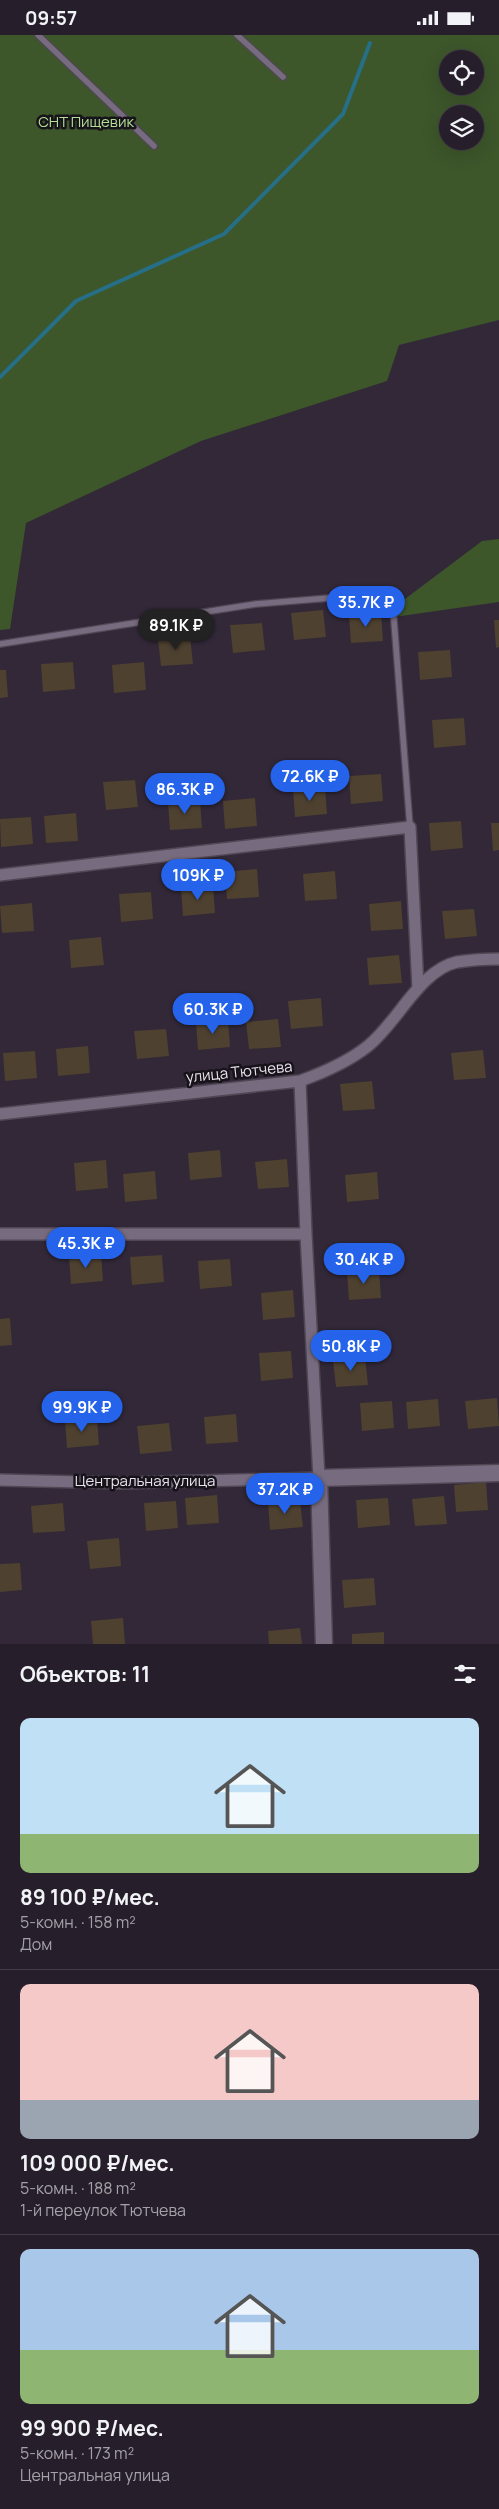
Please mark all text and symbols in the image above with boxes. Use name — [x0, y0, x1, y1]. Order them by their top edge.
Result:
text: 09:57 — [25, 5, 77, 31]
map controls — [439, 50, 484, 150]
button: locate — [439, 50, 484, 95]
button: layers — [439, 105, 484, 150]
park label: СНТ Пищевик — [38, 111, 134, 132]
pin: 35.7K ₽ — [320, 585, 412, 628]
text: 35.7K ₽ — [338, 591, 394, 613]
pin: 89.1K ₽ — [130, 609, 222, 651]
text: 89.1K ₽ — [149, 614, 203, 636]
pin: 72.6K ₽ — [264, 759, 356, 802]
text: 72.6K ₽ — [281, 765, 339, 787]
pin: 86.3K ₽ — [139, 773, 231, 815]
text: 86.3K ₽ — [156, 778, 214, 800]
pin: 109K ₽ — [157, 859, 239, 901]
text: 109K ₽ — [172, 864, 224, 886]
pin: 60.3K ₽ — [167, 993, 259, 1035]
text: 60.3K ₽ — [184, 998, 242, 1020]
street label: улица Тютчева — [185, 1055, 293, 1088]
pin: 45.3K ₽ — [40, 1227, 132, 1269]
text: 45.3K ₽ — [57, 1232, 115, 1254]
pin: 30.4K ₽ — [318, 1243, 410, 1285]
text: 30.4K ₽ — [335, 1248, 393, 1270]
pin: 50.8K ₽ — [305, 1329, 397, 1372]
text: 50.8K ₽ — [322, 1335, 380, 1357]
pin: 99.9K ₽ — [36, 1391, 128, 1433]
text: 99.9K ₽ — [53, 1396, 111, 1418]
street label: Центральная улица — [75, 1470, 215, 1491]
pin: 37.2K ₽ — [239, 1473, 331, 1515]
text: 37.2K ₽ — [257, 1478, 313, 1500]
text: Объектов: 11 — [20, 1660, 150, 1688]
icon: filters — [451, 1660, 479, 1688]
icon: home — [205, 1751, 295, 1841]
text: 89 100 ₽/мес. — [20, 1883, 160, 1911]
text: 5-комн. · 158 m² — [20, 1911, 136, 1933]
text: Дом — [20, 1933, 52, 1955]
icon: home — [205, 2016, 295, 2106]
text: 109 000 ₽/мес. — [20, 2149, 175, 2177]
text: 5-комн. · 188 m² — [20, 2177, 136, 2199]
text: 1-й переулок Тютчева — [20, 2199, 186, 2221]
icon: home — [205, 2281, 295, 2371]
text: 99 900 ₽/мес. — [20, 2414, 164, 2442]
text: 5-комн. · 173 m² — [20, 2442, 134, 2464]
text: Центральная улица — [20, 2464, 170, 2486]

